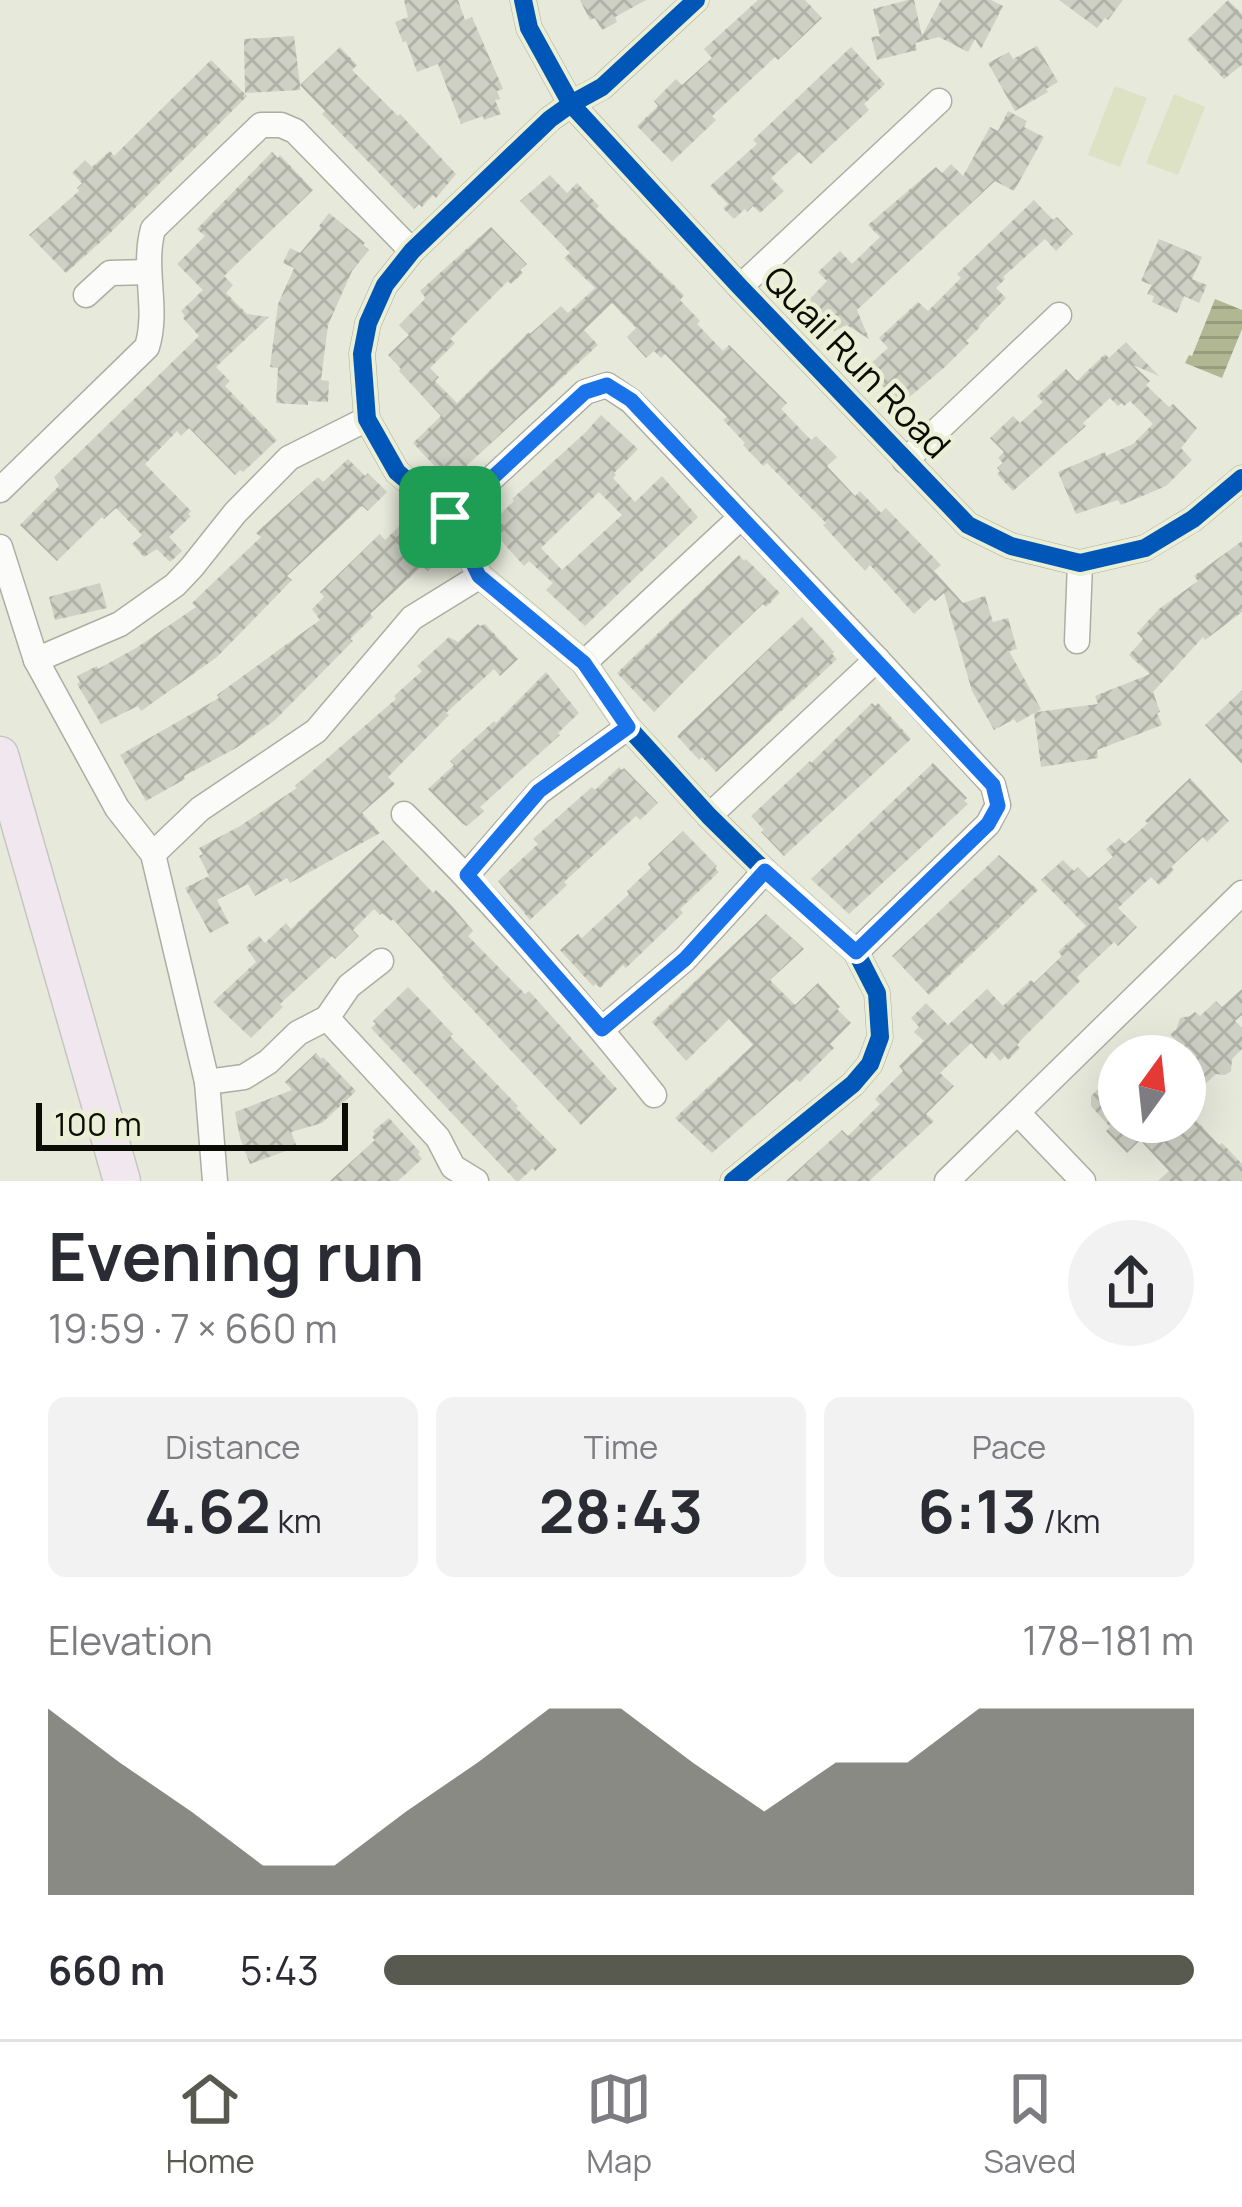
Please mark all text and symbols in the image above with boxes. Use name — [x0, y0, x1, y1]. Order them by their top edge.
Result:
street label: Quail Run Road — [753, 255, 962, 468]
pin — [399, 466, 501, 568]
icon: arrive — [417, 484, 483, 550]
north arrow — [1098, 1035, 1206, 1143]
map controls — [1098, 1035, 1206, 1143]
scale bar — [36, 1097, 348, 1150]
text: 100 m — [54, 1101, 142, 1146]
text: Evening run — [48, 1211, 424, 1301]
button: share — [1068, 1220, 1194, 1346]
text: 19:59 · 7 × 660 m — [48, 1301, 337, 1355]
text: Distance — [165, 1424, 301, 1469]
text: Time — [584, 1424, 658, 1469]
text: Pace — [972, 1424, 1046, 1469]
text: 4.62 — [144, 1469, 271, 1551]
text: 28:43 — [539, 1469, 703, 1551]
text: 6:13 — [918, 1469, 1037, 1551]
text: km — [271, 1498, 322, 1543]
text: /km — [1037, 1498, 1100, 1543]
text: Elevation — [48, 1613, 213, 1667]
text: 178–181 m — [1022, 1613, 1194, 1667]
text: 660 m — [48, 1943, 165, 1997]
text: 5:43 — [240, 1943, 319, 1997]
tab: Home — [166, 2066, 255, 2183]
tab: Map — [586, 2066, 652, 2183]
tab: Saved — [983, 2066, 1076, 2183]

